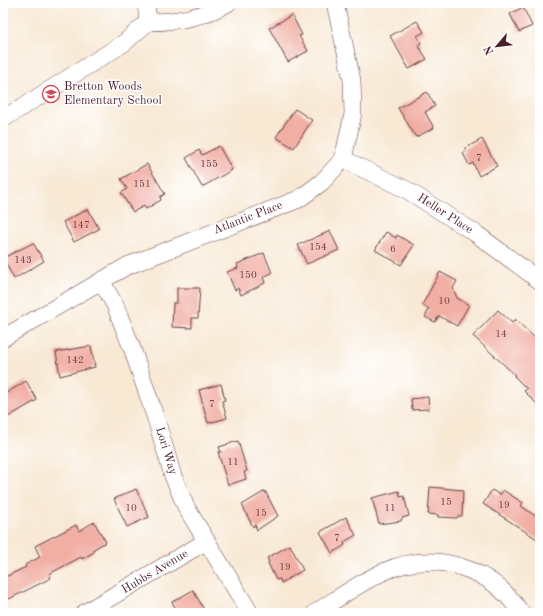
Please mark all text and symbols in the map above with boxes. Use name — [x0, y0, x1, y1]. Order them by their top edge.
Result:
north arrow — [477, 26, 517, 66]
text: N — [482, 43, 496, 56]
place label: Bretton Woods Elementary School — [64, 81, 162, 107]
school or university icon: Bretton Woods Elementary School — [41, 84, 61, 104]
house number: 7 — [476, 153, 482, 163]
house number: 155 — [200, 159, 218, 169]
house number: 151 — [133, 179, 151, 189]
street label: Heller Place — [415, 192, 475, 237]
street label: Atlantic Place — [212, 199, 285, 237]
house number: 147 — [72, 220, 90, 230]
house number: 154 — [309, 242, 327, 252]
house number: 6 — [390, 244, 396, 254]
house number: 143 — [14, 255, 32, 265]
house number: 150 — [239, 270, 257, 280]
house number: 10 — [438, 296, 450, 306]
house number: 14 — [495, 329, 507, 339]
house number: 142 — [66, 355, 84, 365]
house number: 7 — [209, 399, 215, 409]
street label: Lori Way — [153, 426, 179, 477]
house number: 11 — [227, 457, 239, 467]
house number: 15 — [440, 497, 452, 507]
house number: 19 — [498, 500, 510, 510]
house number: 10 — [125, 503, 137, 513]
house number: 11 — [384, 503, 396, 513]
house number: 15 — [255, 508, 267, 518]
house number: 7 — [334, 533, 340, 543]
street label: Hubbs Avenue — [120, 547, 191, 596]
house number: 19 — [279, 562, 291, 572]

